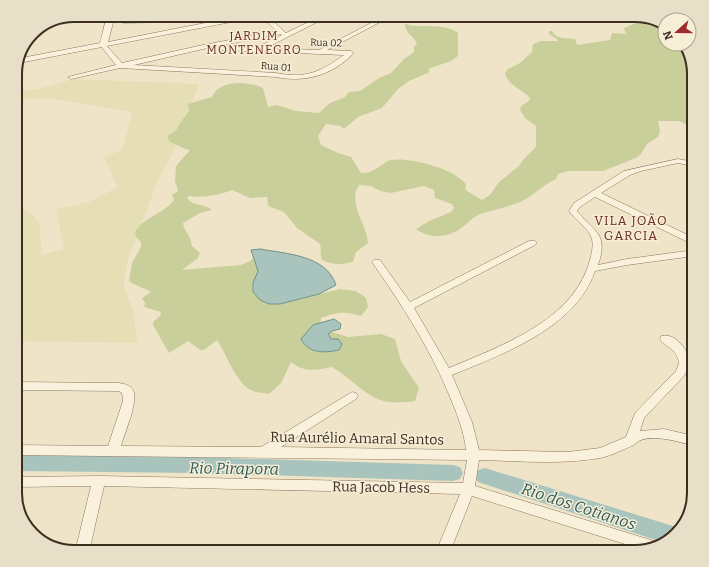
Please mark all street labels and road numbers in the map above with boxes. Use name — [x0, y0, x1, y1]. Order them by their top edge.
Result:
street label: Rua 02 — [310, 36, 342, 50]
street label: Rua 01 — [260, 60, 292, 74]
street label: Rua Aurélio Amaral Santos — [270, 428, 444, 449]
street label: Rua Jacob Hess — [332, 478, 430, 497]

